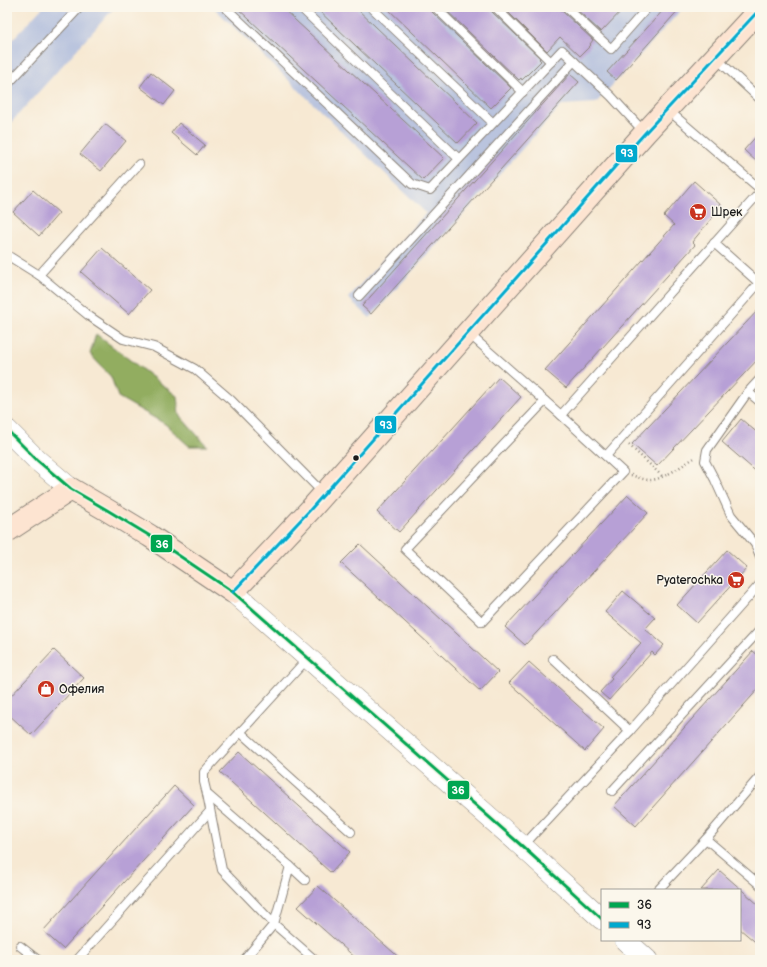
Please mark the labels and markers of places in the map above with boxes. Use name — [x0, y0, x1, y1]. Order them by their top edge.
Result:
supermarket icon: Шрек — [688, 202, 708, 222]
place label: Шрек — [711, 205, 743, 220]
unlabelled marker — [351, 453, 361, 463]
supermarket icon: Pyaterochka — [726, 570, 746, 590]
place label: Pyaterochka — [656, 573, 723, 588]
shop icon: Офелия — [36, 679, 56, 699]
place label: Офелия — [59, 682, 105, 697]

